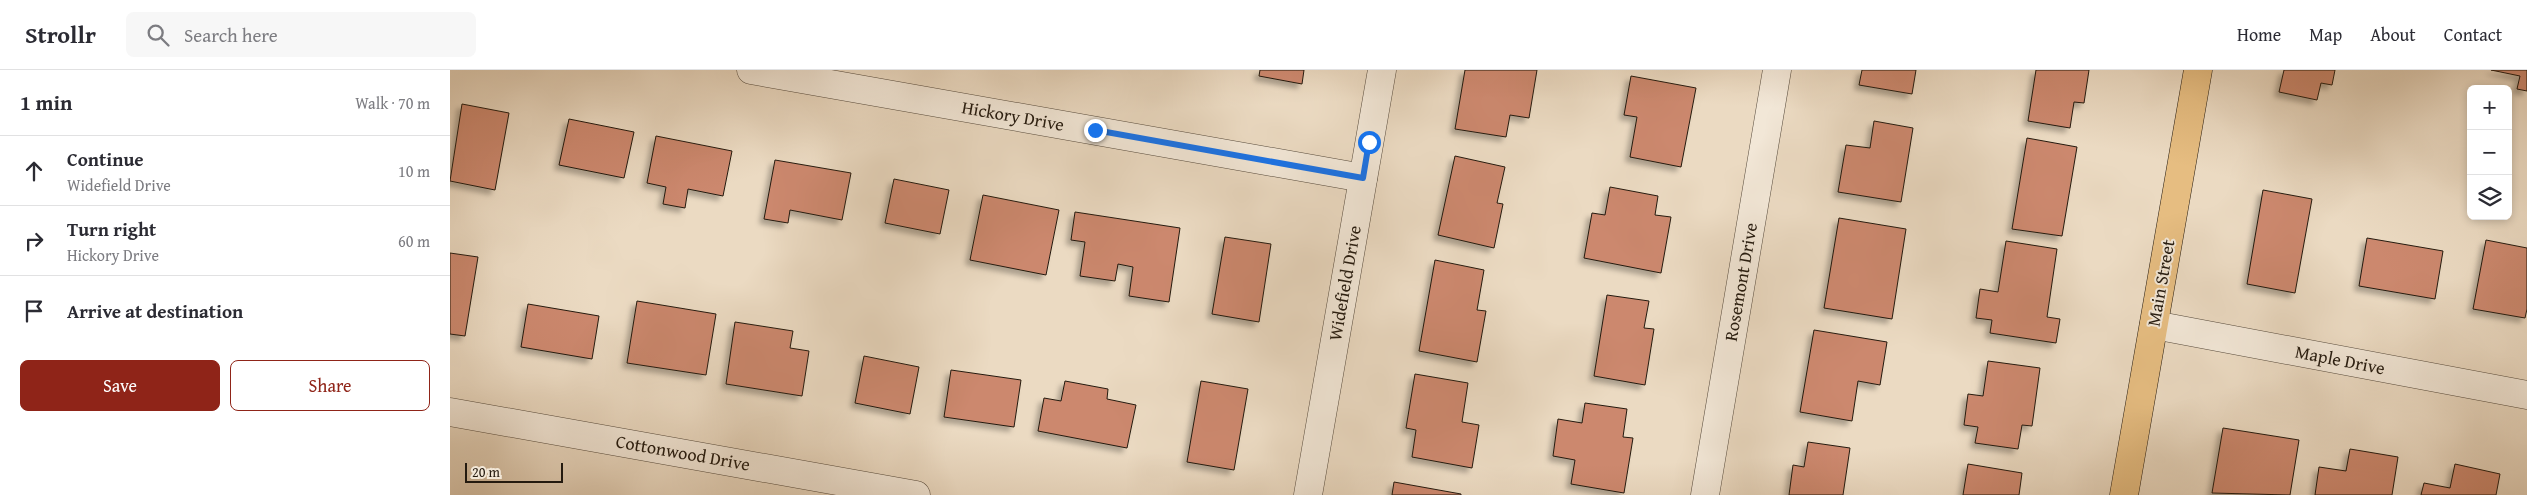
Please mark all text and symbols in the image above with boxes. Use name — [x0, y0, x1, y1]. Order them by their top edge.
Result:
search box — [126, 12, 476, 57]
text: Strollr — [25, 17, 96, 52]
icon: search — [144, 21, 172, 49]
text: Search here — [184, 21, 278, 49]
text: Home — [2237, 21, 2281, 48]
text: Map — [2309, 21, 2342, 48]
text: About — [2370, 21, 2416, 48]
text: Contact — [2444, 21, 2502, 48]
map controls — [2467, 85, 2512, 220]
button: + — [2467, 85, 2512, 130]
text: 1 min — [20, 87, 72, 118]
text: Walk · 70 m — [355, 91, 430, 115]
street label: Hickory Drive — [960, 93, 1066, 138]
route end — [1084, 119, 1107, 142]
button: − — [2467, 130, 2512, 175]
route start — [1358, 131, 1381, 154]
text: Continue — [67, 145, 144, 173]
icon: ahead — [20, 157, 48, 185]
text: 10 m — [398, 159, 430, 183]
text: Widefield Drive — [67, 173, 171, 197]
button: layers — [2467, 175, 2512, 220]
text: Turn right — [67, 215, 156, 243]
street label: Rosemont Drive — [1717, 221, 1764, 343]
street label: Widefield Drive — [1321, 223, 1368, 343]
icon: right — [20, 227, 48, 255]
text: 60 m — [398, 229, 430, 253]
street label: Main Street — [2140, 237, 2182, 329]
text: Hickory Drive — [67, 243, 159, 267]
icon: arrive — [20, 297, 48, 325]
text: Arrive at destination — [67, 297, 243, 325]
street label: Maple Drive — [2293, 338, 2387, 381]
button: Save — [20, 360, 220, 411]
button: Share — [230, 360, 430, 411]
street label: Cottonwood Drive — [614, 427, 752, 478]
scale bar — [465, 460, 562, 483]
text: 20 m — [472, 462, 500, 482]

